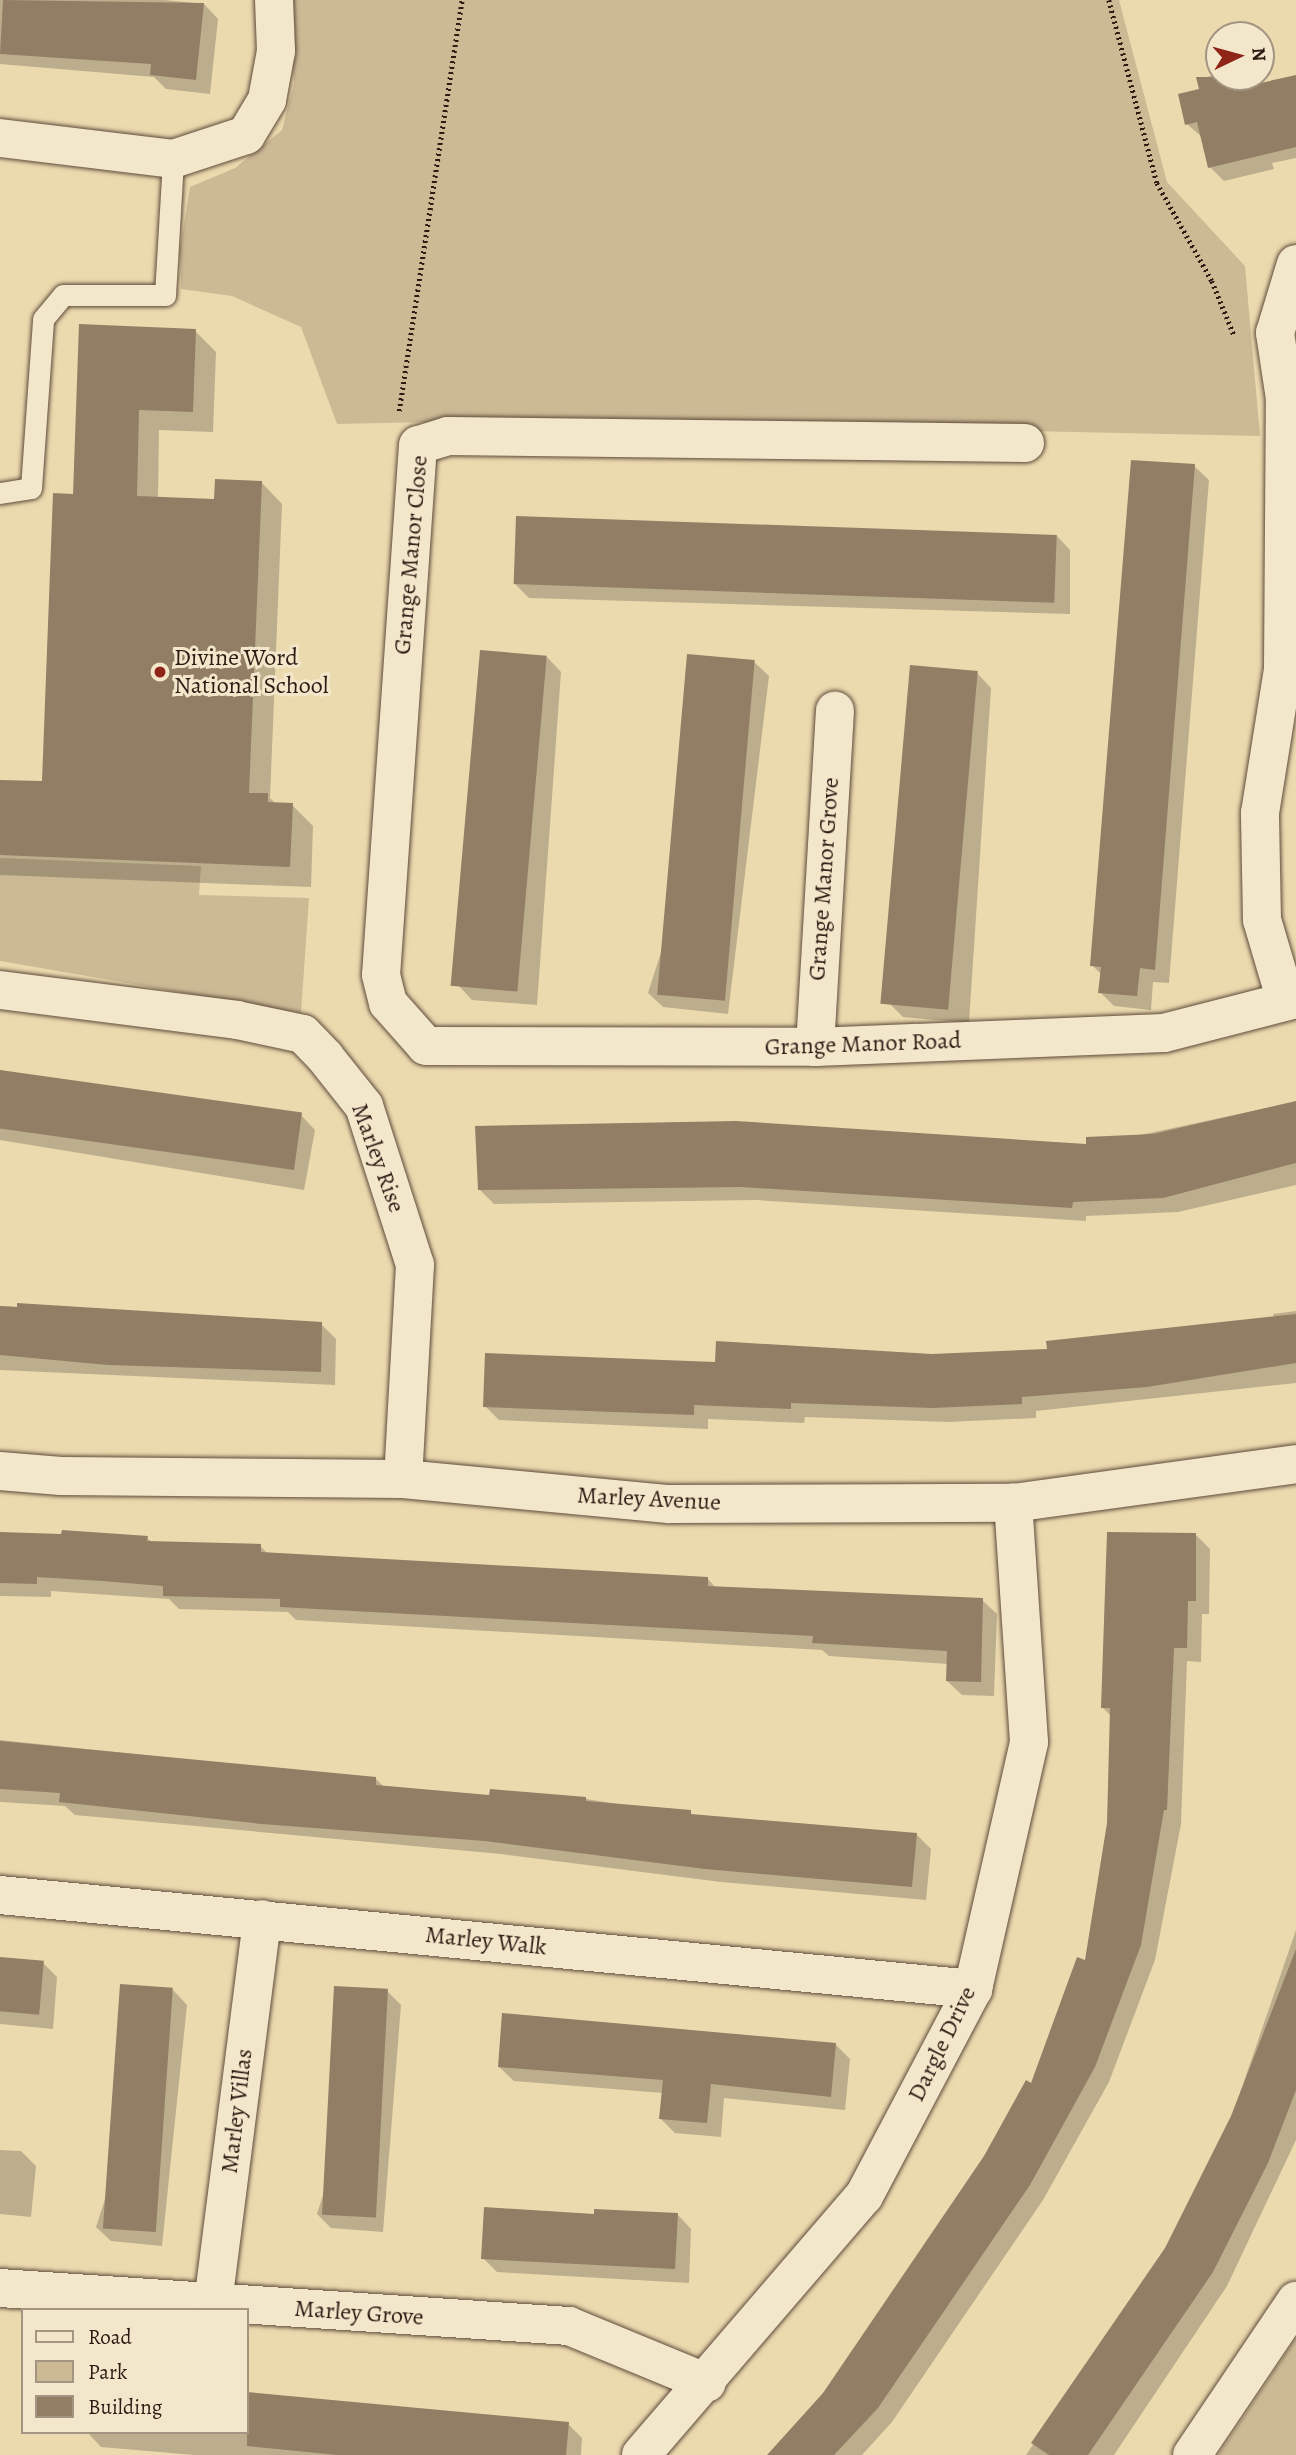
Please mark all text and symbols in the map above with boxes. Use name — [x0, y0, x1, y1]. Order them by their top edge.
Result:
north arrow — [1205, 21, 1275, 91]
text: N — [1245, 46, 1272, 62]
street label: Grange Manor Close — [388, 454, 434, 656]
place label: Divine Word National School — [174, 644, 329, 700]
marker: Divine Word National School — [152, 664, 168, 680]
street label: Grange Manor Grove — [803, 776, 845, 982]
street label: Grange Manor Road — [764, 1026, 962, 1062]
street label: Marley Rise — [345, 1099, 411, 1217]
street label: Marley Avenue — [576, 1481, 722, 1517]
street label: Marley Walk — [424, 1920, 548, 1962]
street label: Dargle Drive — [902, 1982, 982, 2106]
street label: Marley Villas — [215, 2047, 259, 2175]
street label: Marley Grove — [293, 2294, 425, 2332]
legend — [21, 2308, 248, 2434]
text: Road — [88, 2323, 132, 2351]
text: Park — [88, 2358, 127, 2386]
text: Building — [88, 2393, 162, 2421]

